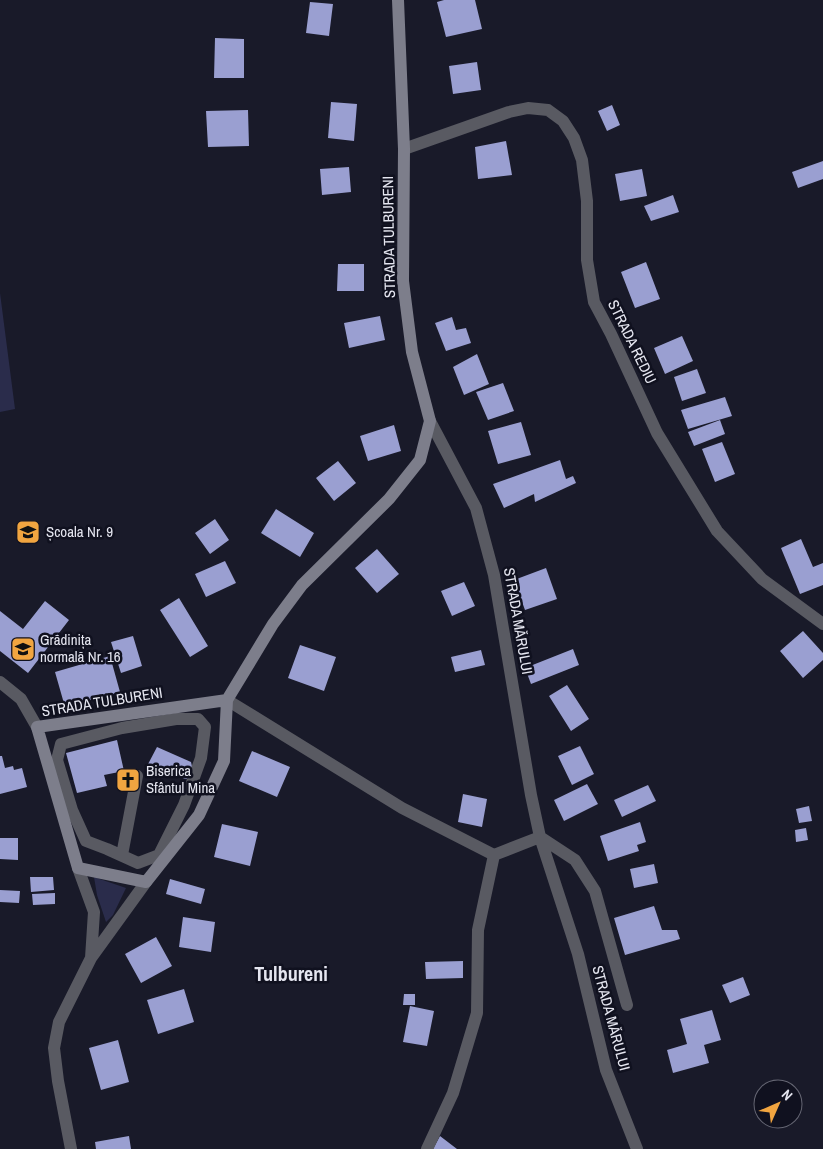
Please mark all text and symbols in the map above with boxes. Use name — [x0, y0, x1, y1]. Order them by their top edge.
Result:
street label: STRADA TULBURENI — [377, 176, 400, 298]
street label: STRADA REDIU — [603, 296, 662, 387]
school or university icon: Școala Nr. 9 — [15, 519, 41, 545]
place label: Școala Nr. 9 — [46, 521, 113, 542]
street label: STRADA MĂRULUI — [499, 566, 538, 676]
place label: Grădinița normală Nr. 16 — [40, 629, 121, 667]
school or university icon: Grădinița normală Nr. 16 — [10, 636, 36, 662]
street label: STRADA TULBURENI — [40, 682, 164, 721]
place label: Biserica Sfântul Mina — [146, 760, 215, 798]
church icon: Biserica Sfântul Mina — [115, 767, 141, 793]
district label: Tulbureni — [254, 960, 328, 987]
street label: STRADA MĂRULUI — [587, 963, 636, 1073]
north arrow — [753, 1079, 803, 1129]
text: N — [778, 1086, 796, 1104]

